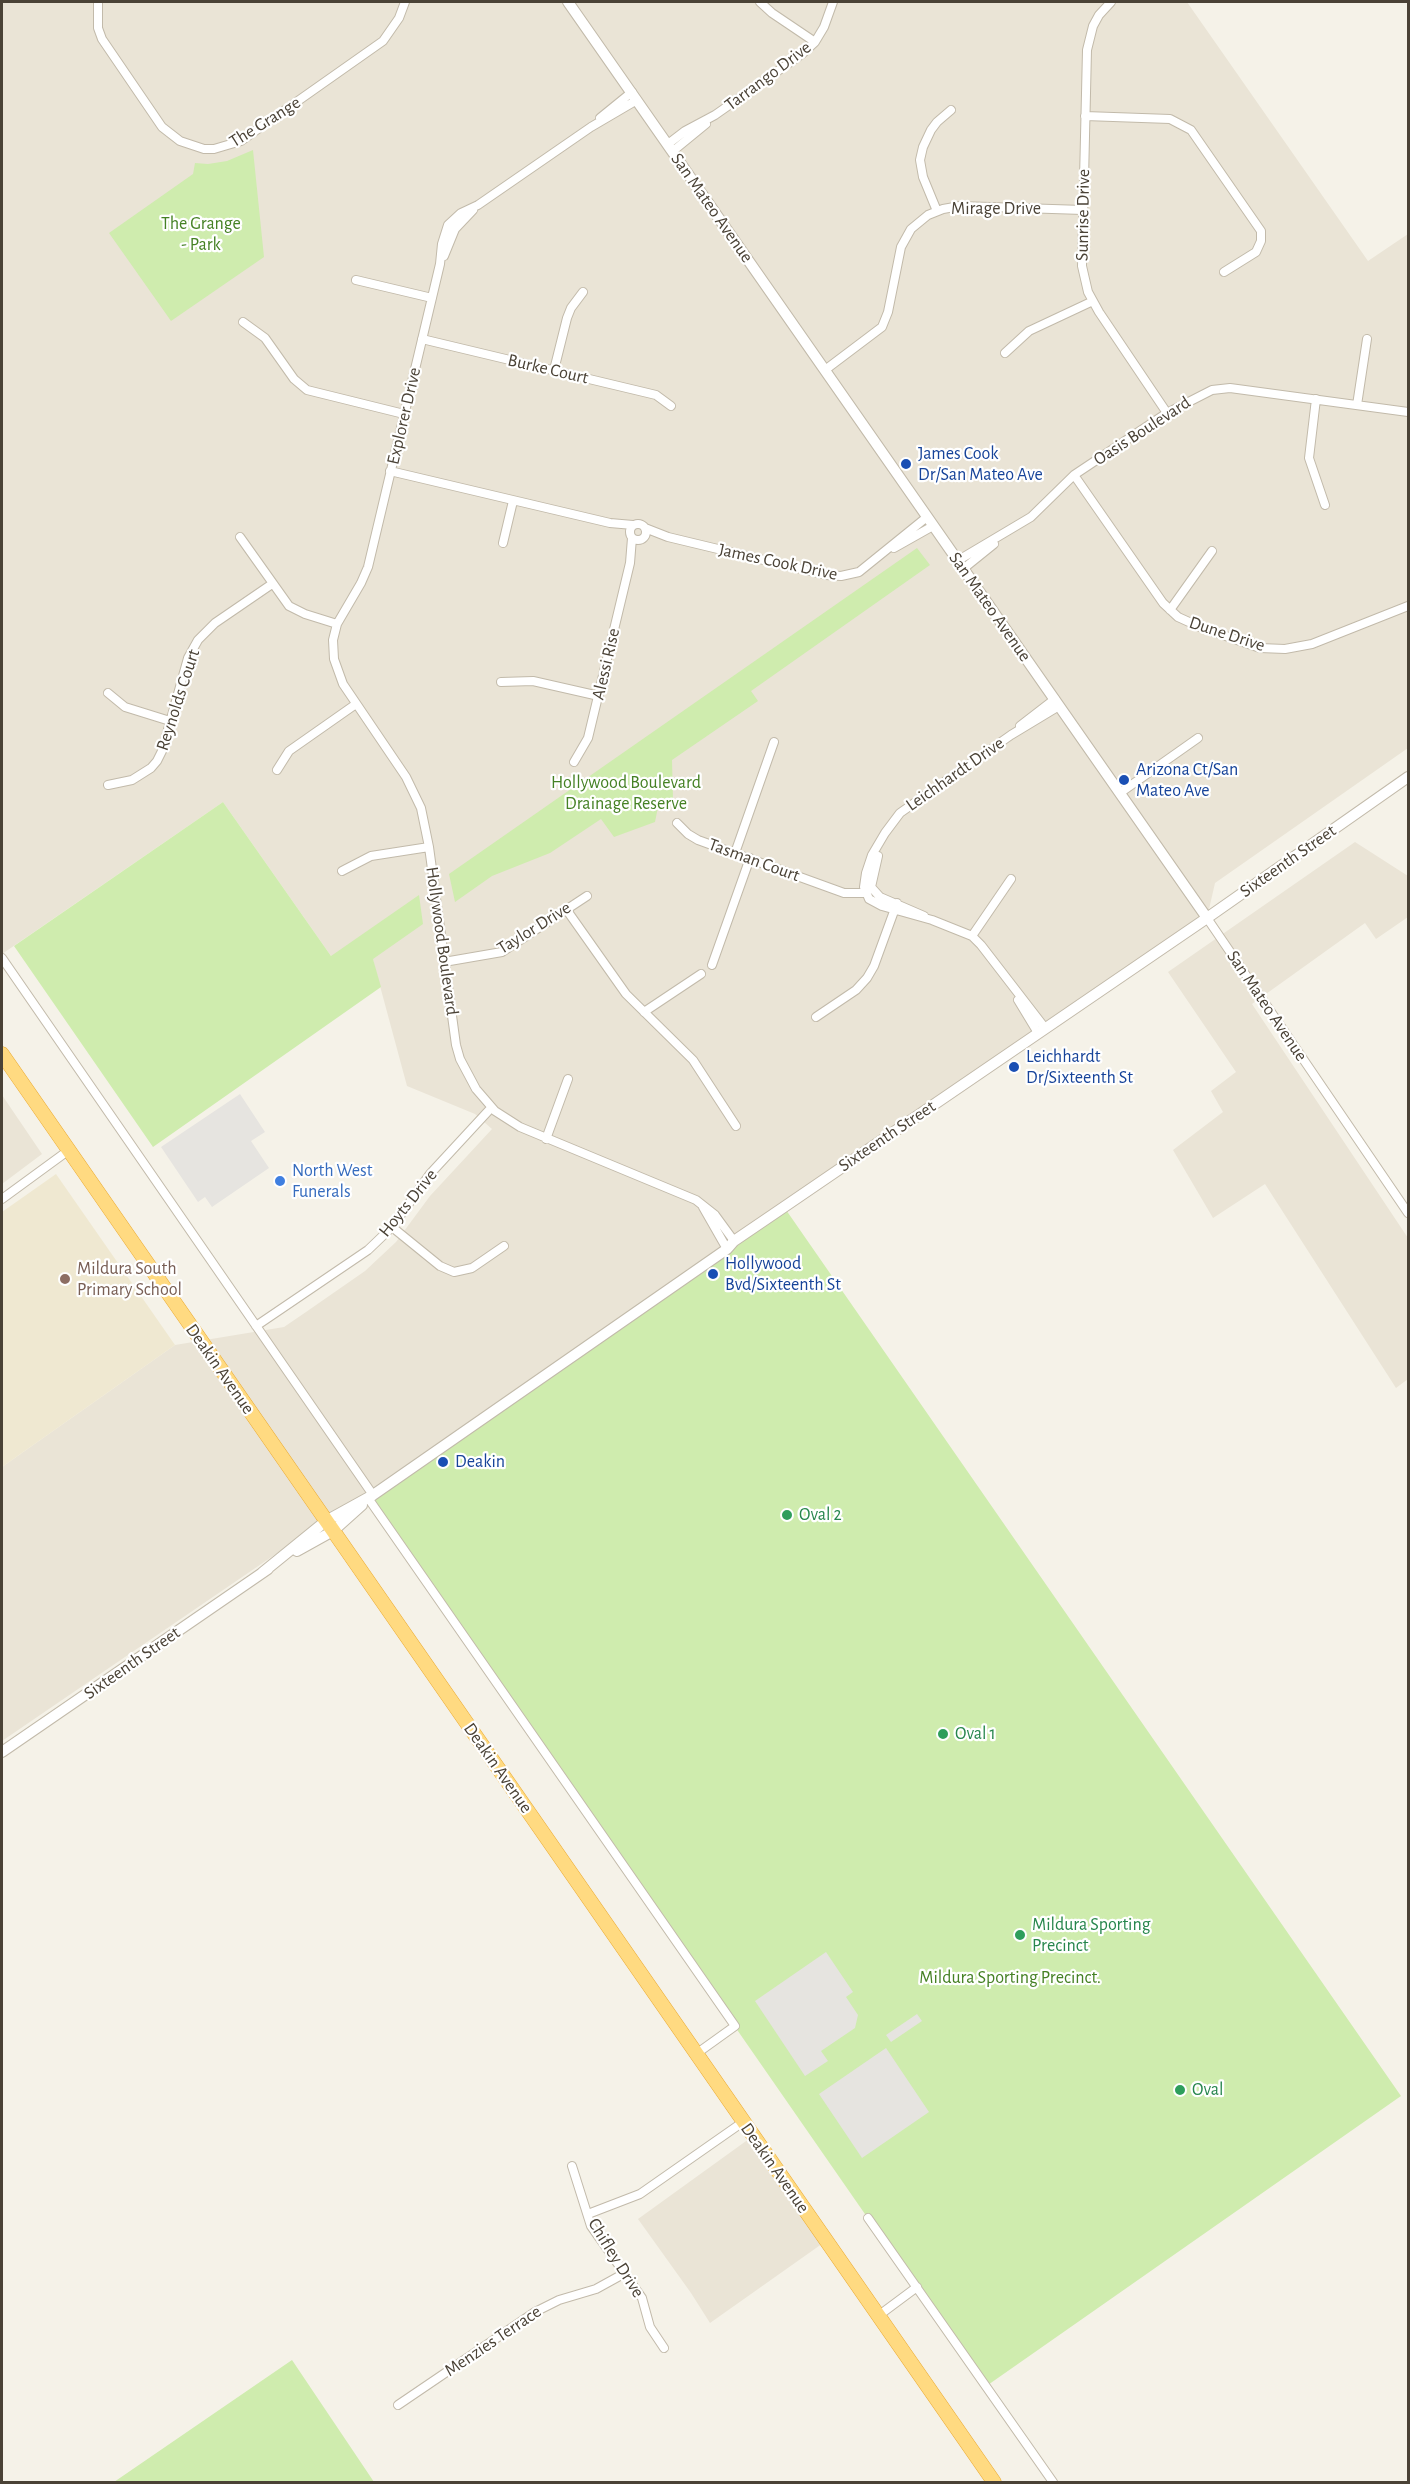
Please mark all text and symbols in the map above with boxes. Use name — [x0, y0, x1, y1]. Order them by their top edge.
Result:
street label: Tarrango Drive — [721, 36, 815, 116]
street label: The Grange — [225, 92, 305, 152]
street label: San Mateo Avenue — [666, 149, 758, 267]
street label: Sunrise Drive — [1071, 169, 1095, 261]
street label: Mirage Drive — [951, 198, 1041, 220]
park label: The Grange - Park — [161, 213, 241, 256]
street label: Burke Court — [506, 349, 590, 389]
street label: Explorer Drive — [382, 365, 426, 467]
street label: Oasis Boulevard — [1089, 392, 1195, 470]
place label: James Cook Dr/San Mateo Ave — [918, 443, 1043, 486]
marker: James Cook Dr/San Mateo Ave — [899, 457, 913, 471]
street label: James Cook Drive — [717, 539, 839, 585]
street label: San Mateo Avenue — [944, 548, 1036, 666]
street label: Dune Drive — [1186, 612, 1268, 656]
street label: Alessi Rise — [587, 626, 625, 702]
street label: Reynolds Court — [151, 647, 205, 753]
street label: Leichhardt Drive — [902, 732, 1008, 816]
place label: Arizona Ct/San Mateo Ave — [1136, 759, 1238, 802]
park label: Hollywood Boulevard Drainage Reserve — [551, 772, 701, 814]
marker: Arizona Ct/San Mateo Ave — [1117, 773, 1131, 787]
street label: Sixteenth Street — [1236, 820, 1340, 902]
street label: Tasman Court — [705, 833, 803, 887]
street label: Hollywood Boulevard — [421, 865, 463, 1017]
street label: Taylor Drive — [493, 897, 575, 959]
street label: San Mateo Avenue — [1222, 947, 1312, 1065]
place label: Leichhardt Dr/Sixteenth St — [1026, 1046, 1133, 1088]
marker: Leichhardt Dr/Sixteenth St — [1007, 1060, 1021, 1074]
street label: Sixteenth Street — [834, 1096, 940, 1176]
place label: North West Funerals — [292, 1160, 372, 1202]
street label: Hoyts Drive — [374, 1165, 442, 1241]
marker: North West Funerals — [273, 1174, 287, 1188]
place label: Hollywood Bvd/Sixteenth St — [725, 1253, 841, 1296]
place label: Mildura South Primary School — [77, 1258, 182, 1300]
marker: Hollywood Bvd/Sixteenth St — [706, 1267, 720, 1281]
marker: Mildura South Primary School — [58, 1272, 72, 1286]
street label: Deakin Avenue — [181, 1320, 259, 1418]
place label: Deakin — [455, 1451, 505, 1473]
marker: Deakin — [436, 1455, 450, 1469]
place label: Oval 2 — [799, 1504, 842, 1526]
marker: Oval 2 — [780, 1508, 794, 1522]
street label: Sixteenth Street — [80, 1622, 184, 1704]
street label: Deakin Avenue — [459, 1719, 537, 1817]
place label: Oval 1 — [955, 1723, 996, 1745]
marker: Oval 1 — [936, 1727, 950, 1741]
place label: Mildura Sporting Precinct — [1032, 1914, 1151, 1956]
marker: Mildura Sporting Precinct — [1013, 1928, 1027, 1942]
park label: Mildura Sporting Precinct. — [919, 1967, 1101, 1989]
place label: Oval — [1192, 2079, 1224, 2101]
marker: Oval — [1173, 2083, 1187, 2097]
street label: Deakin Avenue — [736, 2119, 814, 2217]
street label: Chifley Drive — [583, 2214, 649, 2302]
street label: Menzies Terrace — [441, 2301, 545, 2381]

